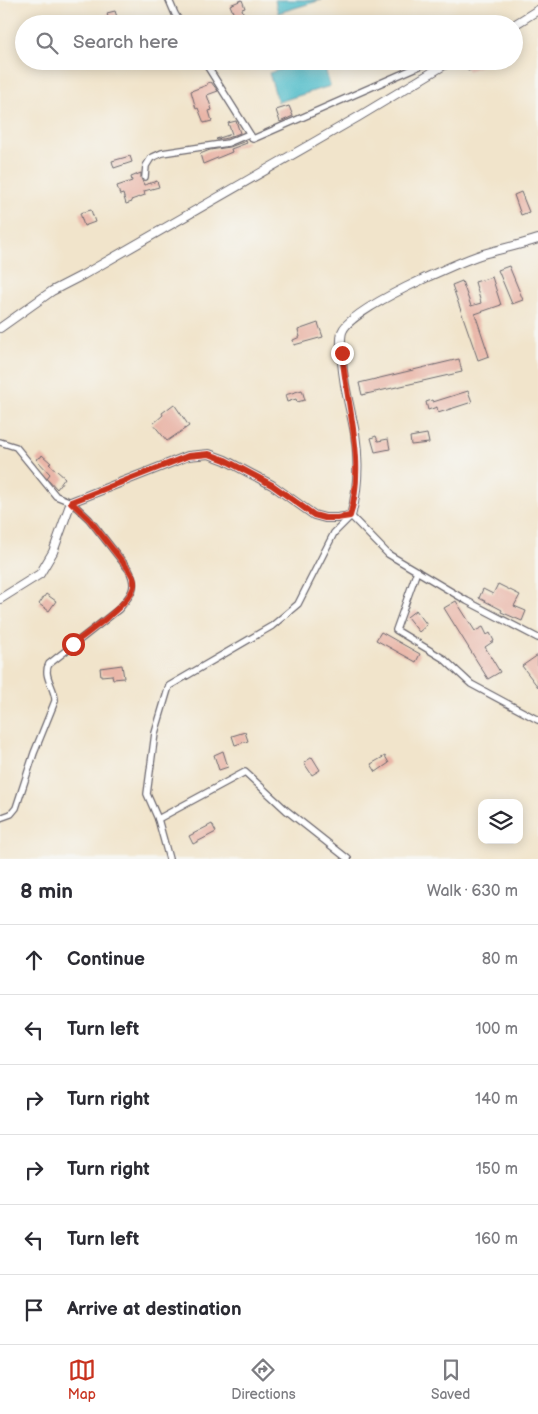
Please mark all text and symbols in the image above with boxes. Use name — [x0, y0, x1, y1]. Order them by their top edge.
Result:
search box — [15, 15, 523, 70]
icon: search — [33, 29, 61, 57]
text: Search here — [73, 31, 178, 54]
route end — [331, 342, 354, 365]
route start — [62, 633, 85, 656]
map controls — [478, 799, 523, 844]
button: layers — [478, 799, 523, 844]
text: 8 min — [20, 879, 73, 904]
text: Walk · 630 m — [427, 882, 518, 901]
icon: ahead — [20, 946, 48, 974]
text: Continue — [67, 948, 145, 971]
text: 80 m — [482, 950, 518, 969]
icon: left — [20, 1016, 48, 1044]
text: Turn left — [67, 1018, 139, 1041]
text: 100 m — [475, 1020, 518, 1039]
icon: right — [20, 1086, 48, 1114]
text: Turn right — [67, 1088, 150, 1111]
text: 140 m — [475, 1090, 518, 1109]
icon: right — [20, 1156, 48, 1184]
text: Turn right — [67, 1158, 150, 1181]
text: 150 m — [476, 1160, 518, 1179]
icon: left — [20, 1226, 48, 1254]
text: Turn left — [67, 1228, 139, 1251]
text: 160 m — [475, 1230, 518, 1249]
icon: arrive — [20, 1296, 48, 1324]
text: Arrive at destination — [67, 1298, 242, 1321]
tab: Map — [68, 1356, 96, 1403]
tab: Directions — [231, 1356, 296, 1403]
tab: Saved — [431, 1356, 470, 1403]

